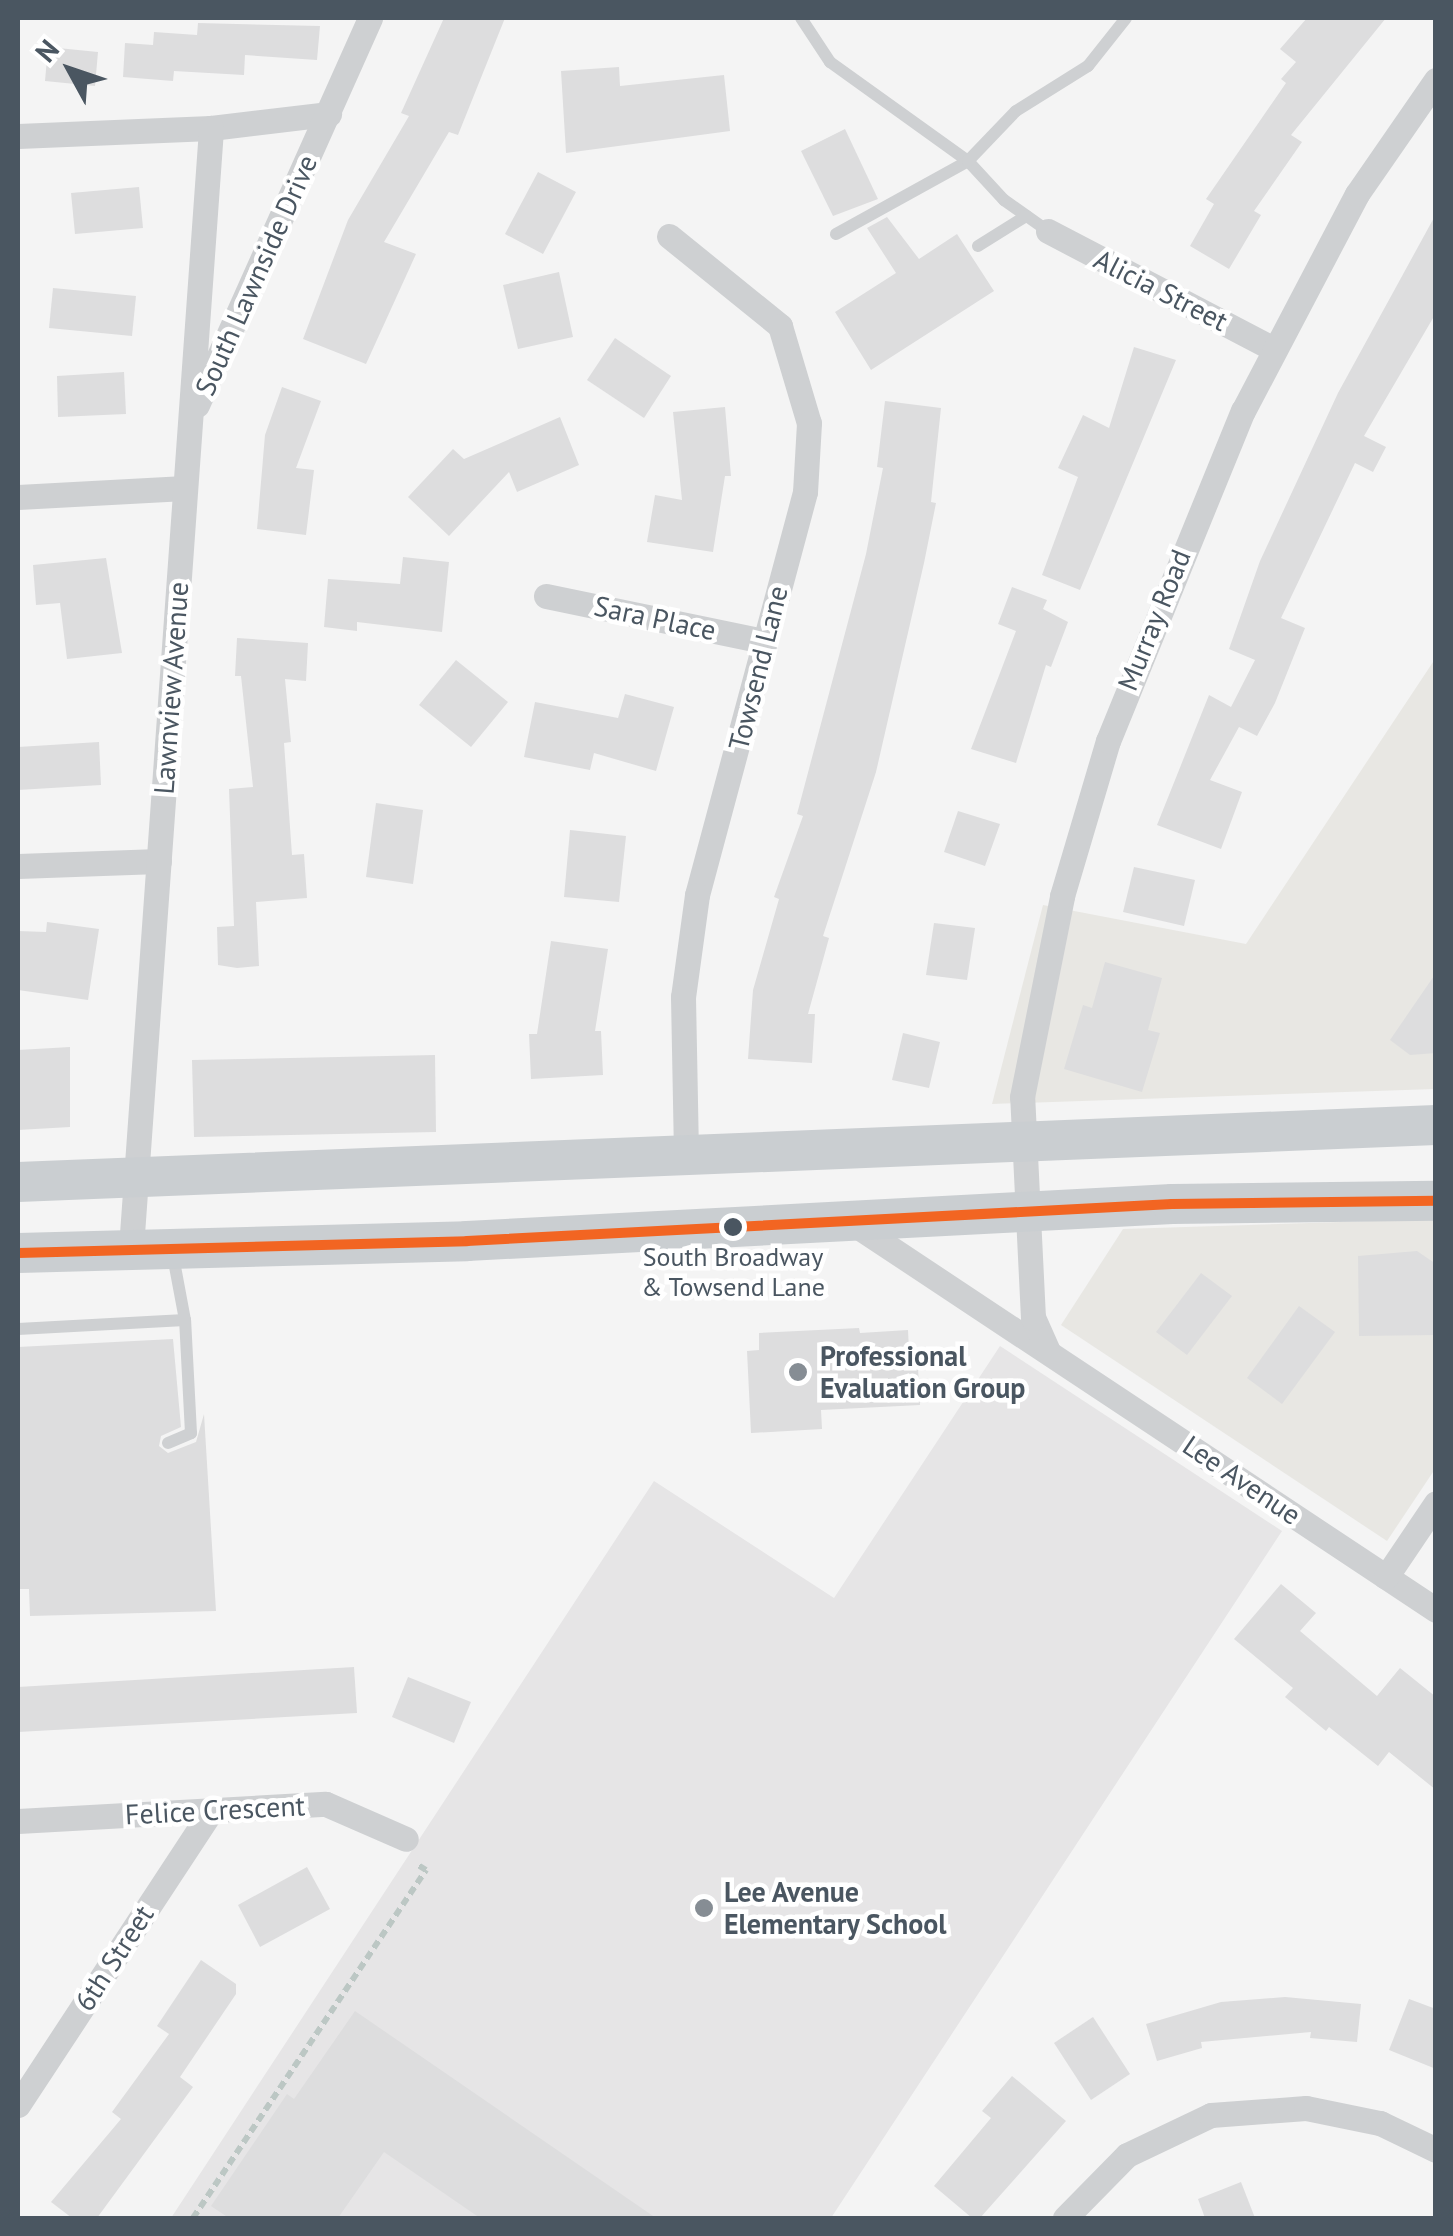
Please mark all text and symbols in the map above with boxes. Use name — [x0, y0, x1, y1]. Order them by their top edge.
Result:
north arrow — [20, 20, 120, 120]
text: N — [27, 31, 67, 69]
street label: South Lawnside Drive — [188, 150, 324, 400]
street label: Alicia Street — [1089, 242, 1233, 338]
street label: Murray Road — [1110, 544, 1198, 696]
street label: Lawnview Avenue — [147, 580, 195, 796]
street label: Towsend Lane — [721, 582, 795, 754]
street label: Sara Place — [591, 589, 719, 647]
marker: South Broadway & Towsend Lane — [723, 1217, 743, 1237]
place label: South Broadway & Towsend Lane — [641, 1241, 825, 1302]
place label: Professional Evaluation Group — [820, 1339, 1026, 1405]
marker: Professional Evaluation Group — [785, 1359, 811, 1385]
street label: Lee Avenue — [1176, 1428, 1308, 1532]
street label: Felice Crescent — [124, 1789, 306, 1831]
place label: Lee Avenue Elementary School — [724, 1875, 948, 1941]
marker: Lee Avenue Elementary School — [693, 1897, 715, 1919]
street label: 6th Street — [67, 1899, 161, 2017]

